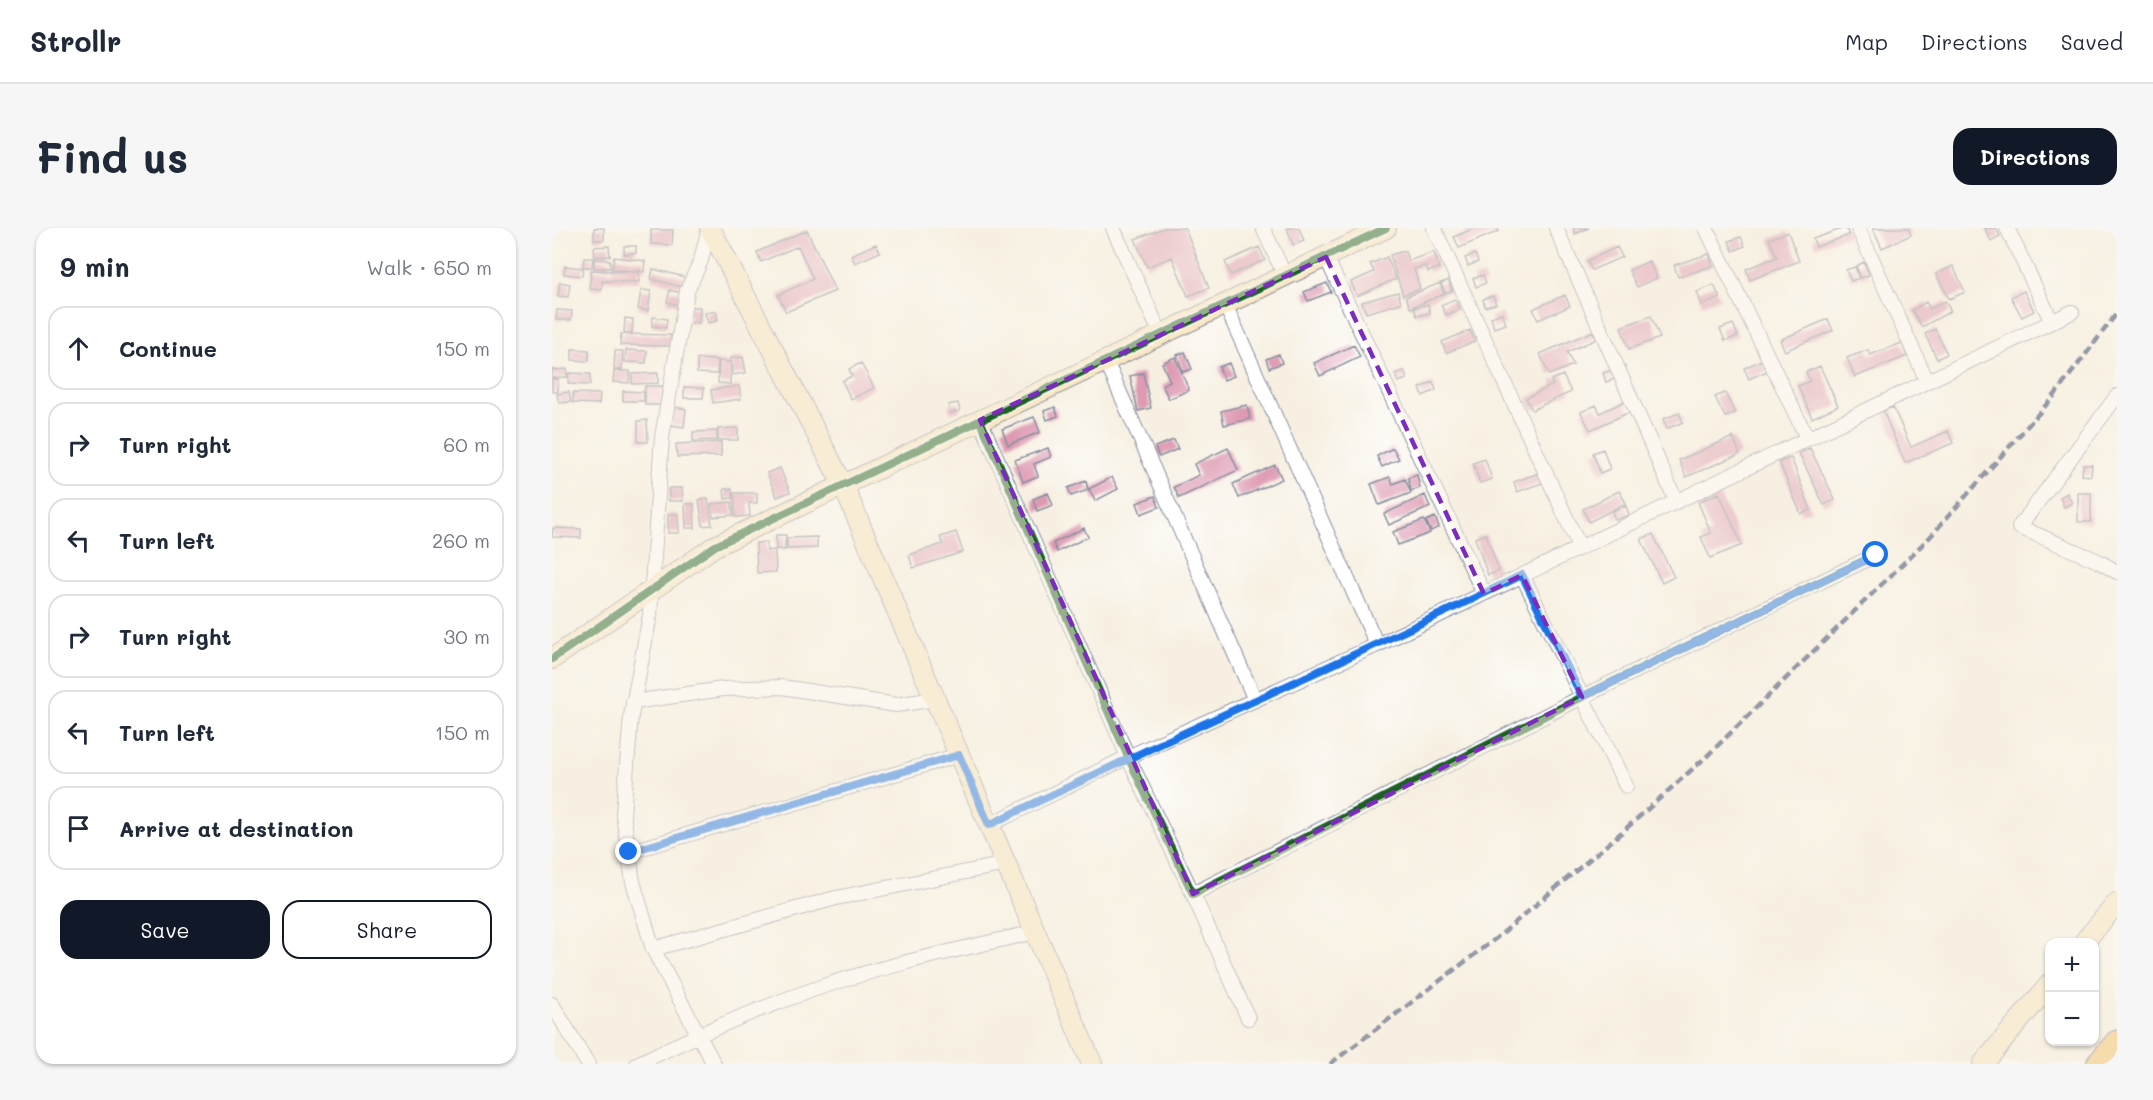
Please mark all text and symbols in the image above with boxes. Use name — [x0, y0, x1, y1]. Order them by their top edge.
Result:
text: Strollr — [30, 23, 121, 59]
text: Map — [1845, 28, 1888, 55]
text: Directions — [1921, 28, 2028, 55]
text: Saved — [2061, 28, 2123, 55]
button: Directions — [1953, 128, 2117, 185]
text: Find us — [36, 129, 188, 184]
text: 9 min — [60, 250, 129, 284]
text: Walk · 650 m — [366, 254, 492, 280]
icon: ahead — [62, 332, 95, 365]
text: Continue — [119, 334, 217, 363]
text: 150 m — [435, 335, 490, 361]
icon: right — [62, 428, 95, 461]
text: Turn right — [119, 430, 231, 459]
text: 60 m — [443, 431, 490, 457]
icon: left — [62, 524, 95, 557]
text: Turn left — [119, 526, 215, 555]
text: 260 m — [432, 527, 490, 553]
route start — [1862, 541, 1888, 567]
icon: right — [62, 620, 95, 653]
text: Turn right — [119, 622, 231, 651]
text: 30 m — [444, 623, 490, 649]
icon: left — [62, 716, 95, 749]
text: Turn left — [119, 718, 215, 747]
text: 150 m — [435, 719, 490, 745]
icon: arrive — [62, 812, 95, 845]
text: Arrive at destination — [119, 814, 354, 843]
route end — [615, 838, 641, 864]
button: Save — [60, 900, 270, 959]
button: Share — [282, 900, 492, 959]
map controls — [2045, 938, 2099, 1046]
button: + — [2045, 938, 2099, 992]
button: − — [2045, 992, 2099, 1046]

